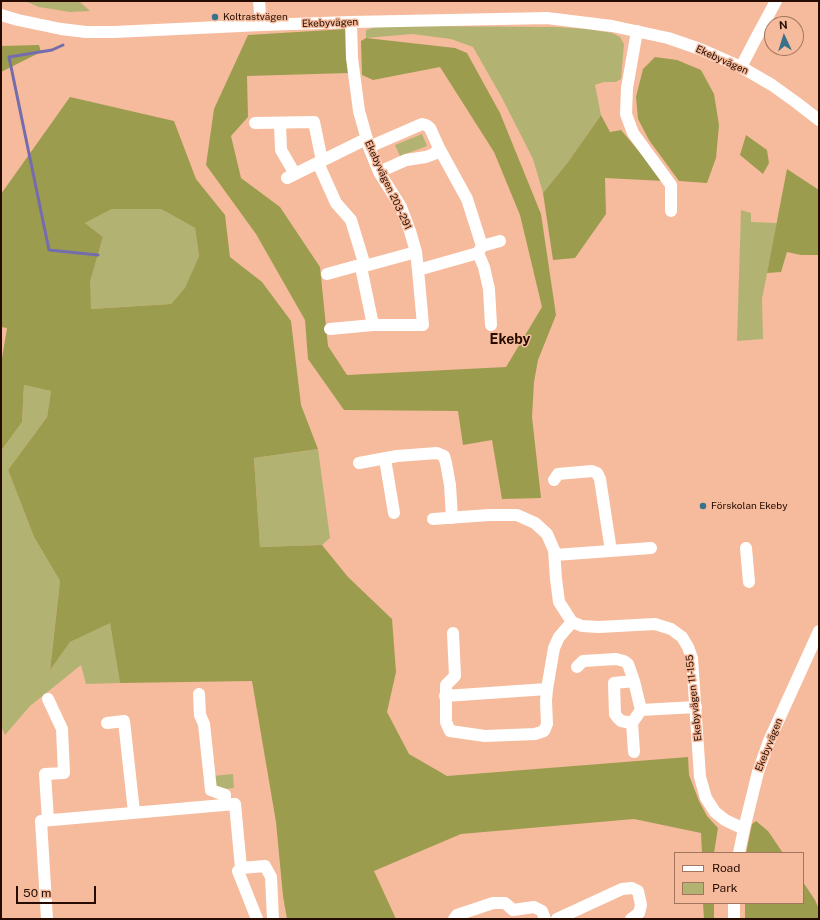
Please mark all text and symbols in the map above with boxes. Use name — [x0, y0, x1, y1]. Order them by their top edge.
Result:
place label: Koltrastvägen — [223, 11, 288, 23]
marker: Koltrastvägen — [210, 12, 220, 22]
street label: Ekebyvägen — [302, 16, 358, 30]
north arrow — [764, 16, 804, 56]
text: N — [779, 19, 788, 31]
street label: Ekebyvägen — [694, 43, 750, 77]
street label: Ekebyvägen 203-291 — [362, 138, 414, 232]
district label: Ekeby — [490, 332, 530, 348]
place label: Förskolan Ekeby — [711, 500, 787, 512]
marker: Förskolan Ekeby — [698, 501, 708, 511]
street label: Ekebyvägen 11-155 — [683, 654, 705, 742]
street label: Ekebyvägen — [753, 717, 785, 773]
legend — [674, 852, 804, 904]
text: Road — [712, 861, 740, 875]
scale bar — [18, 878, 98, 904]
text: Park — [712, 881, 738, 895]
text: 50 m — [23, 886, 51, 900]

